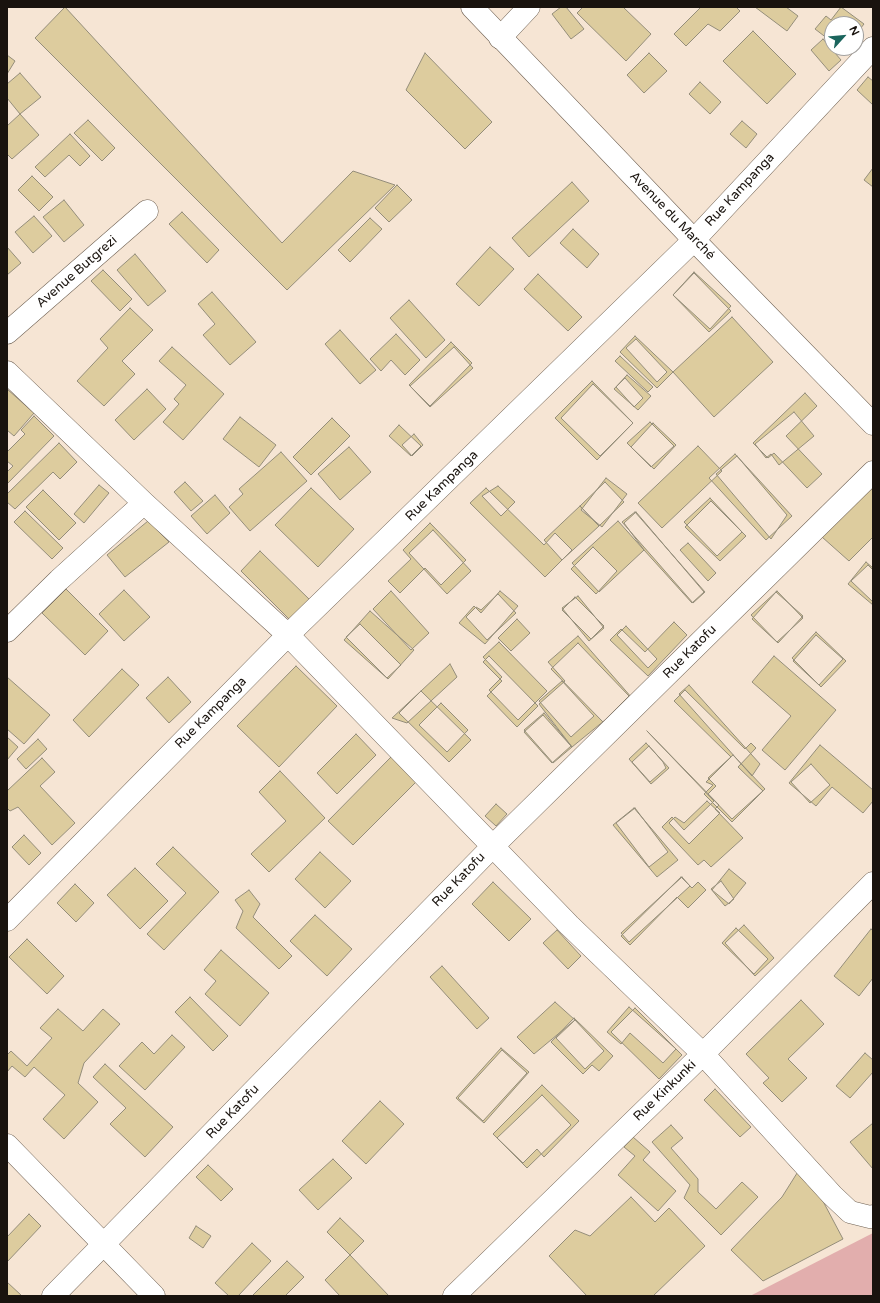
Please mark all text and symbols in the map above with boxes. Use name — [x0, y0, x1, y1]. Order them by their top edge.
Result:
north arrow — [824, 16, 864, 56]
text: N — [846, 24, 862, 38]
street label: Rue Kampanga — [702, 150, 778, 230]
street label: Avenue du Marché — [626, 169, 718, 263]
street label: Avenue Butgrezi — [34, 233, 120, 311]
street label: Rue Kampanga — [402, 447, 482, 525]
street label: Rue Katofu — [660, 622, 720, 682]
street label: Rue Kampanga — [172, 674, 250, 752]
street label: Rue Katofu — [429, 850, 489, 910]
street label: Rue Kinkunki — [630, 1057, 700, 1125]
street label: Rue Katofu — [203, 1082, 263, 1142]

